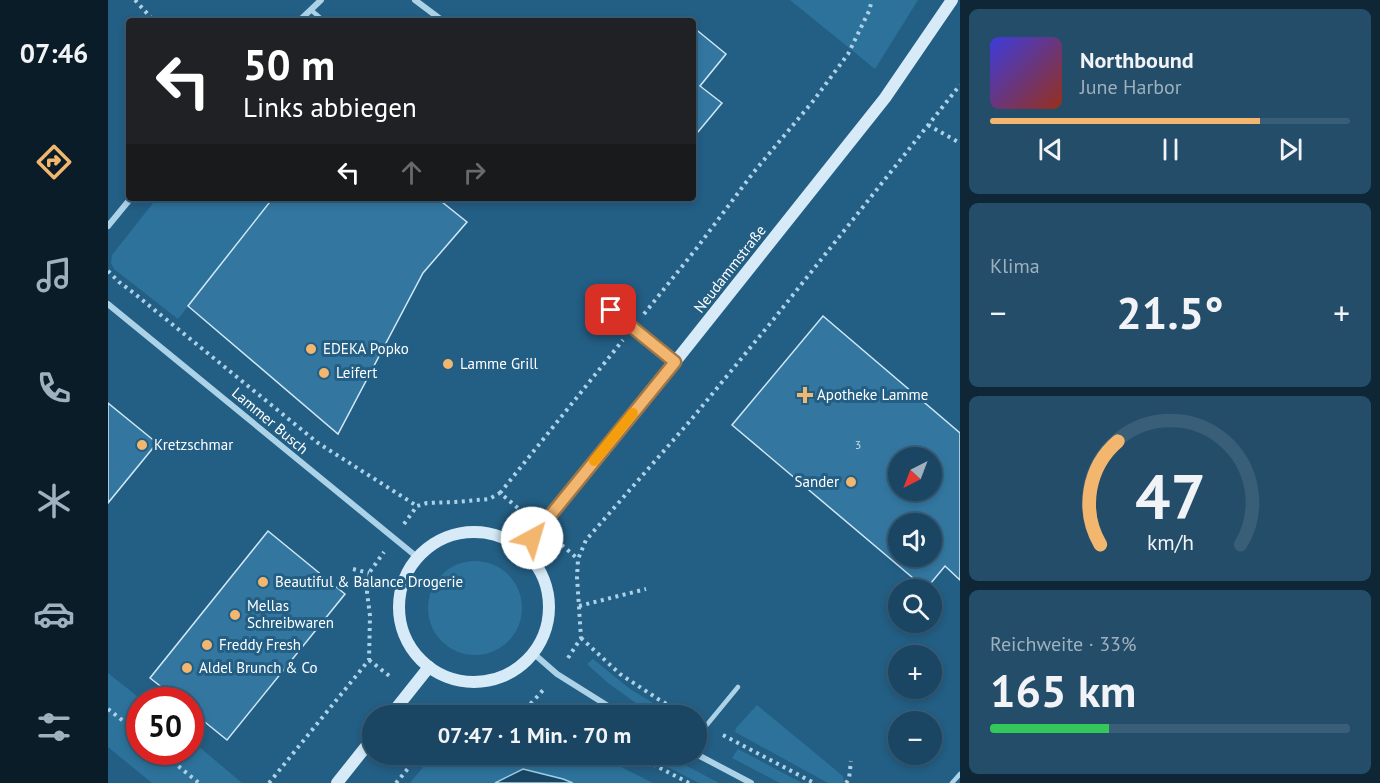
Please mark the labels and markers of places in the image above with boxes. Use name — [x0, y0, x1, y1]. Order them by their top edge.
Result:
pin — [585, 284, 636, 335]
place label: EDEKA Popko — [323, 339, 409, 358]
marker: EDEKA Popko — [304, 342, 318, 356]
place label: Lamme Grill — [460, 354, 539, 373]
marker: Lamme Grill — [441, 357, 455, 371]
place label: Leifert — [336, 363, 377, 382]
marker: Leifert — [317, 366, 331, 380]
place label: Apotheke Lamme — [817, 385, 928, 404]
marker: Apotheke Lamme — [798, 388, 812, 402]
place label: Kretzschmar — [154, 435, 233, 454]
marker: Kretzschmar — [135, 438, 149, 452]
place label: Sander — [795, 472, 839, 491]
marker: Sander — [844, 475, 858, 489]
place label: Beautiful & Balance Drogerie — [275, 572, 463, 591]
marker: Beautiful & Balance Drogerie — [256, 575, 270, 589]
place label: Mellas Schreibwaren — [247, 596, 334, 632]
marker: Mellas Schreibwaren — [228, 608, 242, 622]
place label: Freddy Fresh — [219, 635, 301, 654]
marker: Freddy Fresh — [200, 638, 214, 652]
place label: Aldel Brunch & Co — [199, 658, 318, 677]
marker: Aldel Brunch & Co — [180, 661, 194, 675]

